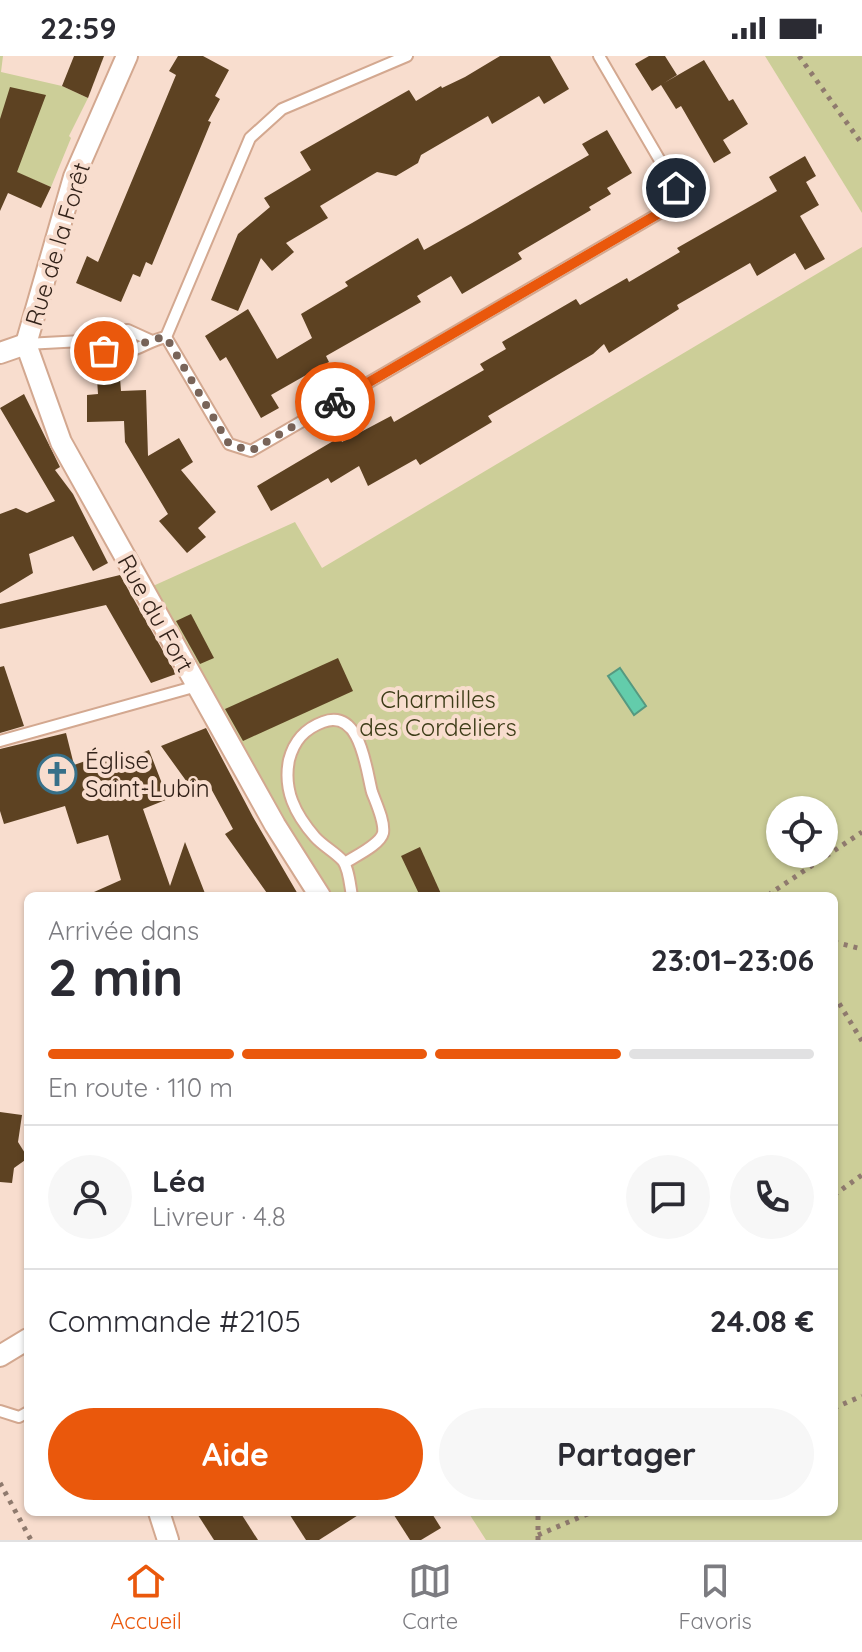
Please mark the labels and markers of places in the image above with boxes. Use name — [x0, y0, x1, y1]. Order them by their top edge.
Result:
pin — [642, 154, 710, 222]
pin — [70, 317, 138, 385]
place label: Église Saint-Lubin — [85, 745, 210, 803]
church icon: Église Saint-Lubin — [36, 753, 78, 795]

